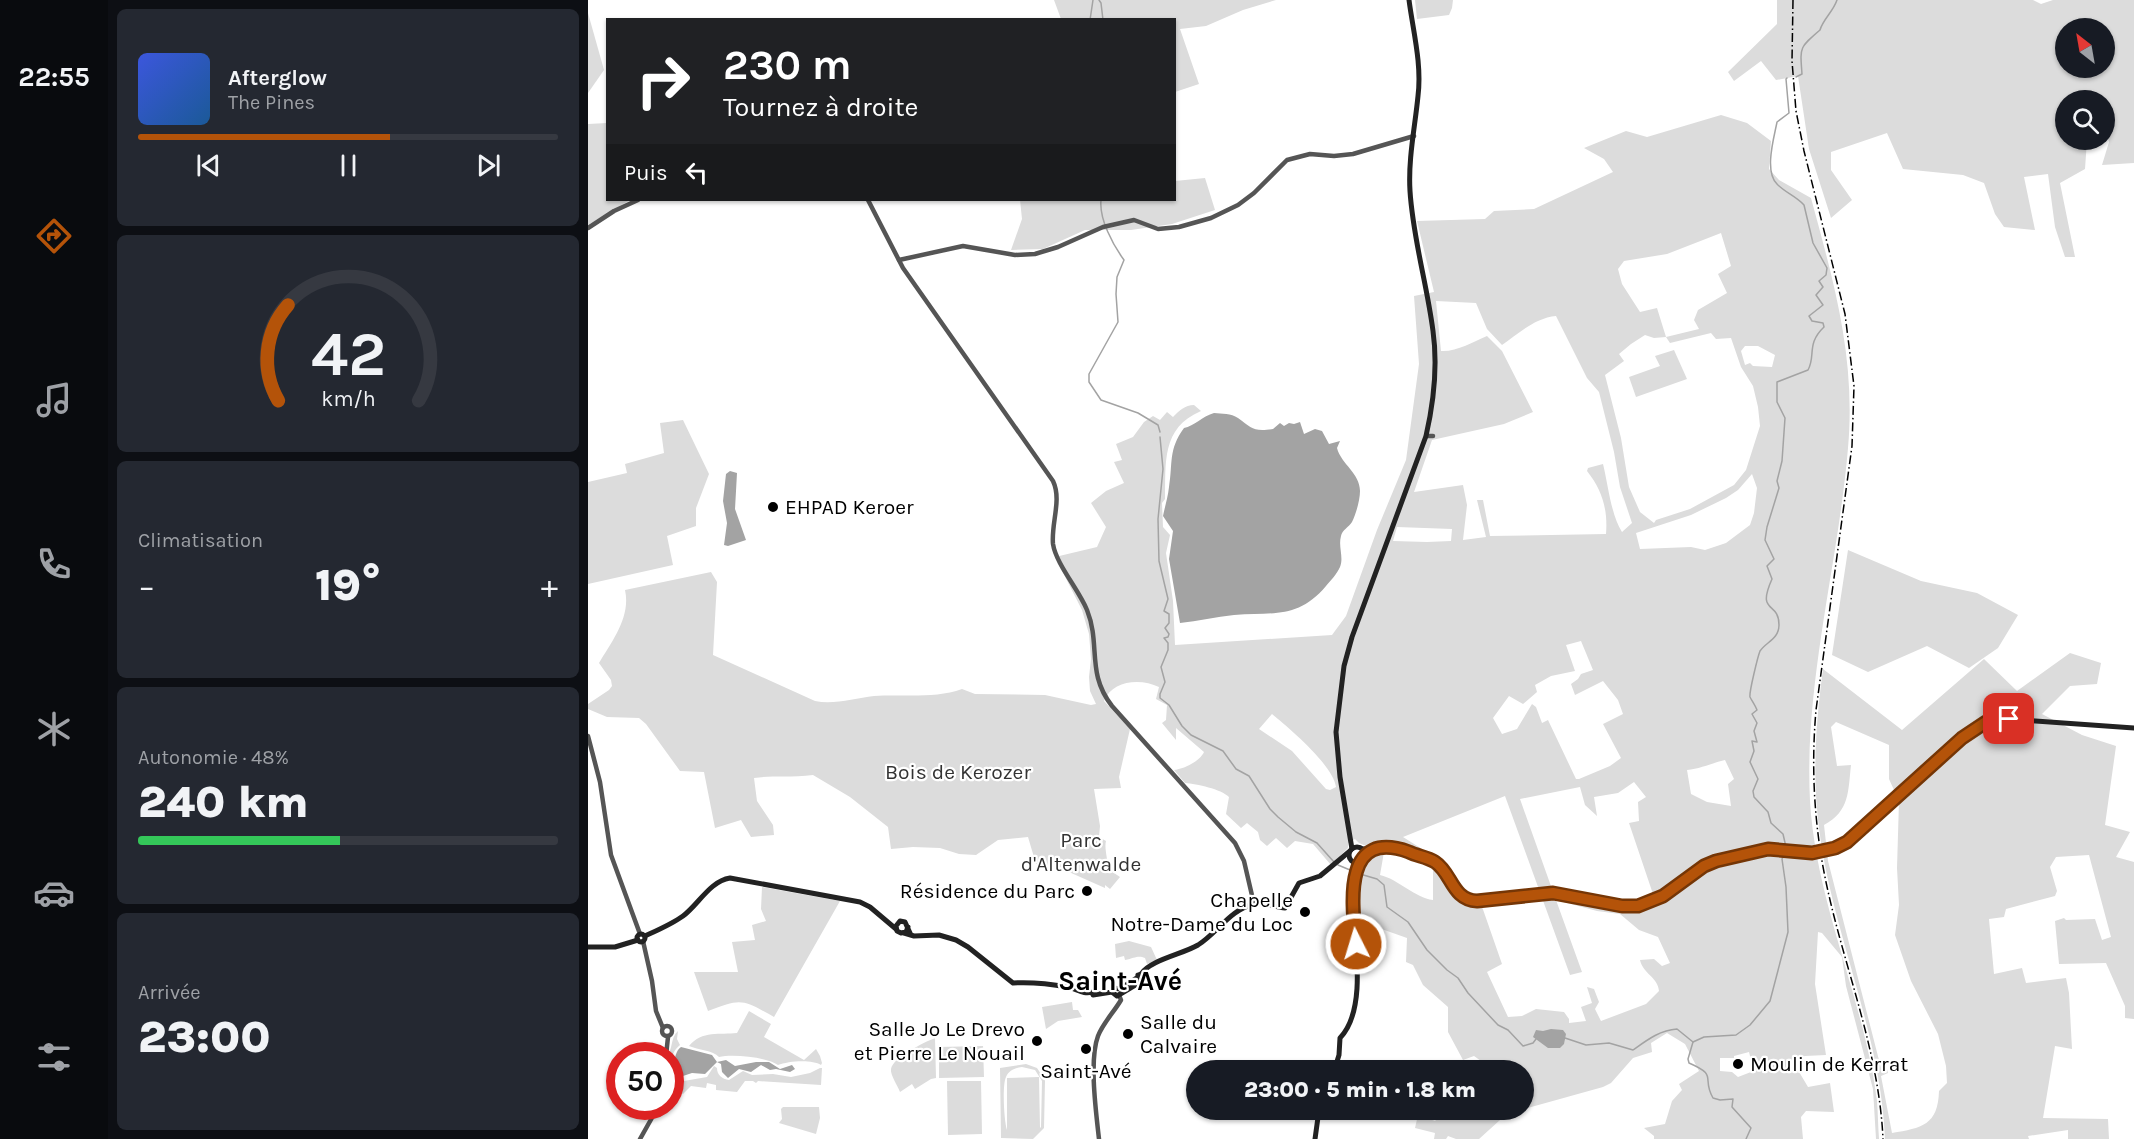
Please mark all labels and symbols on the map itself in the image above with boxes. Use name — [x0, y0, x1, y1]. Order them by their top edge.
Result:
north arrow — [2055, 18, 2115, 78]
place label: EHPAD Keroer — [785, 495, 914, 519]
marker: EHPAD Keroer — [766, 500, 780, 514]
pin — [1983, 693, 2034, 744]
park label: Bois de Kerozer — [885, 760, 1031, 784]
park label: Parc d'Altenwalde — [1021, 828, 1141, 876]
place label: Résidence du Parc — [900, 879, 1075, 903]
marker: Résidence du Parc — [1080, 884, 1094, 898]
place label: Chapelle Notre-Dame du Loc — [1110, 888, 1293, 936]
marker: Chapelle Notre-Dame du Loc — [1298, 905, 1312, 919]
position arrow — [1324, 912, 1388, 976]
district label: Saint-Avé — [1058, 965, 1182, 997]
place label: Salle du Calvaire — [1140, 1010, 1217, 1058]
place label: Salle Jo Le Drevo et Pierre Le Nouail — [854, 1017, 1025, 1065]
marker: Salle du Calvaire — [1121, 1027, 1135, 1041]
marker: Salle Jo Le Drevo et Pierre Le Nouail — [1030, 1034, 1044, 1048]
speed limit sign: 50 — [606, 1042, 684, 1120]
marker: Saint-Avé — [1079, 1042, 1093, 1056]
place label: Moulin de Kerrat — [1750, 1052, 1908, 1076]
marker: Moulin de Kerrat — [1731, 1057, 1745, 1071]
place label: Saint-Avé — [1040, 1059, 1132, 1083]

